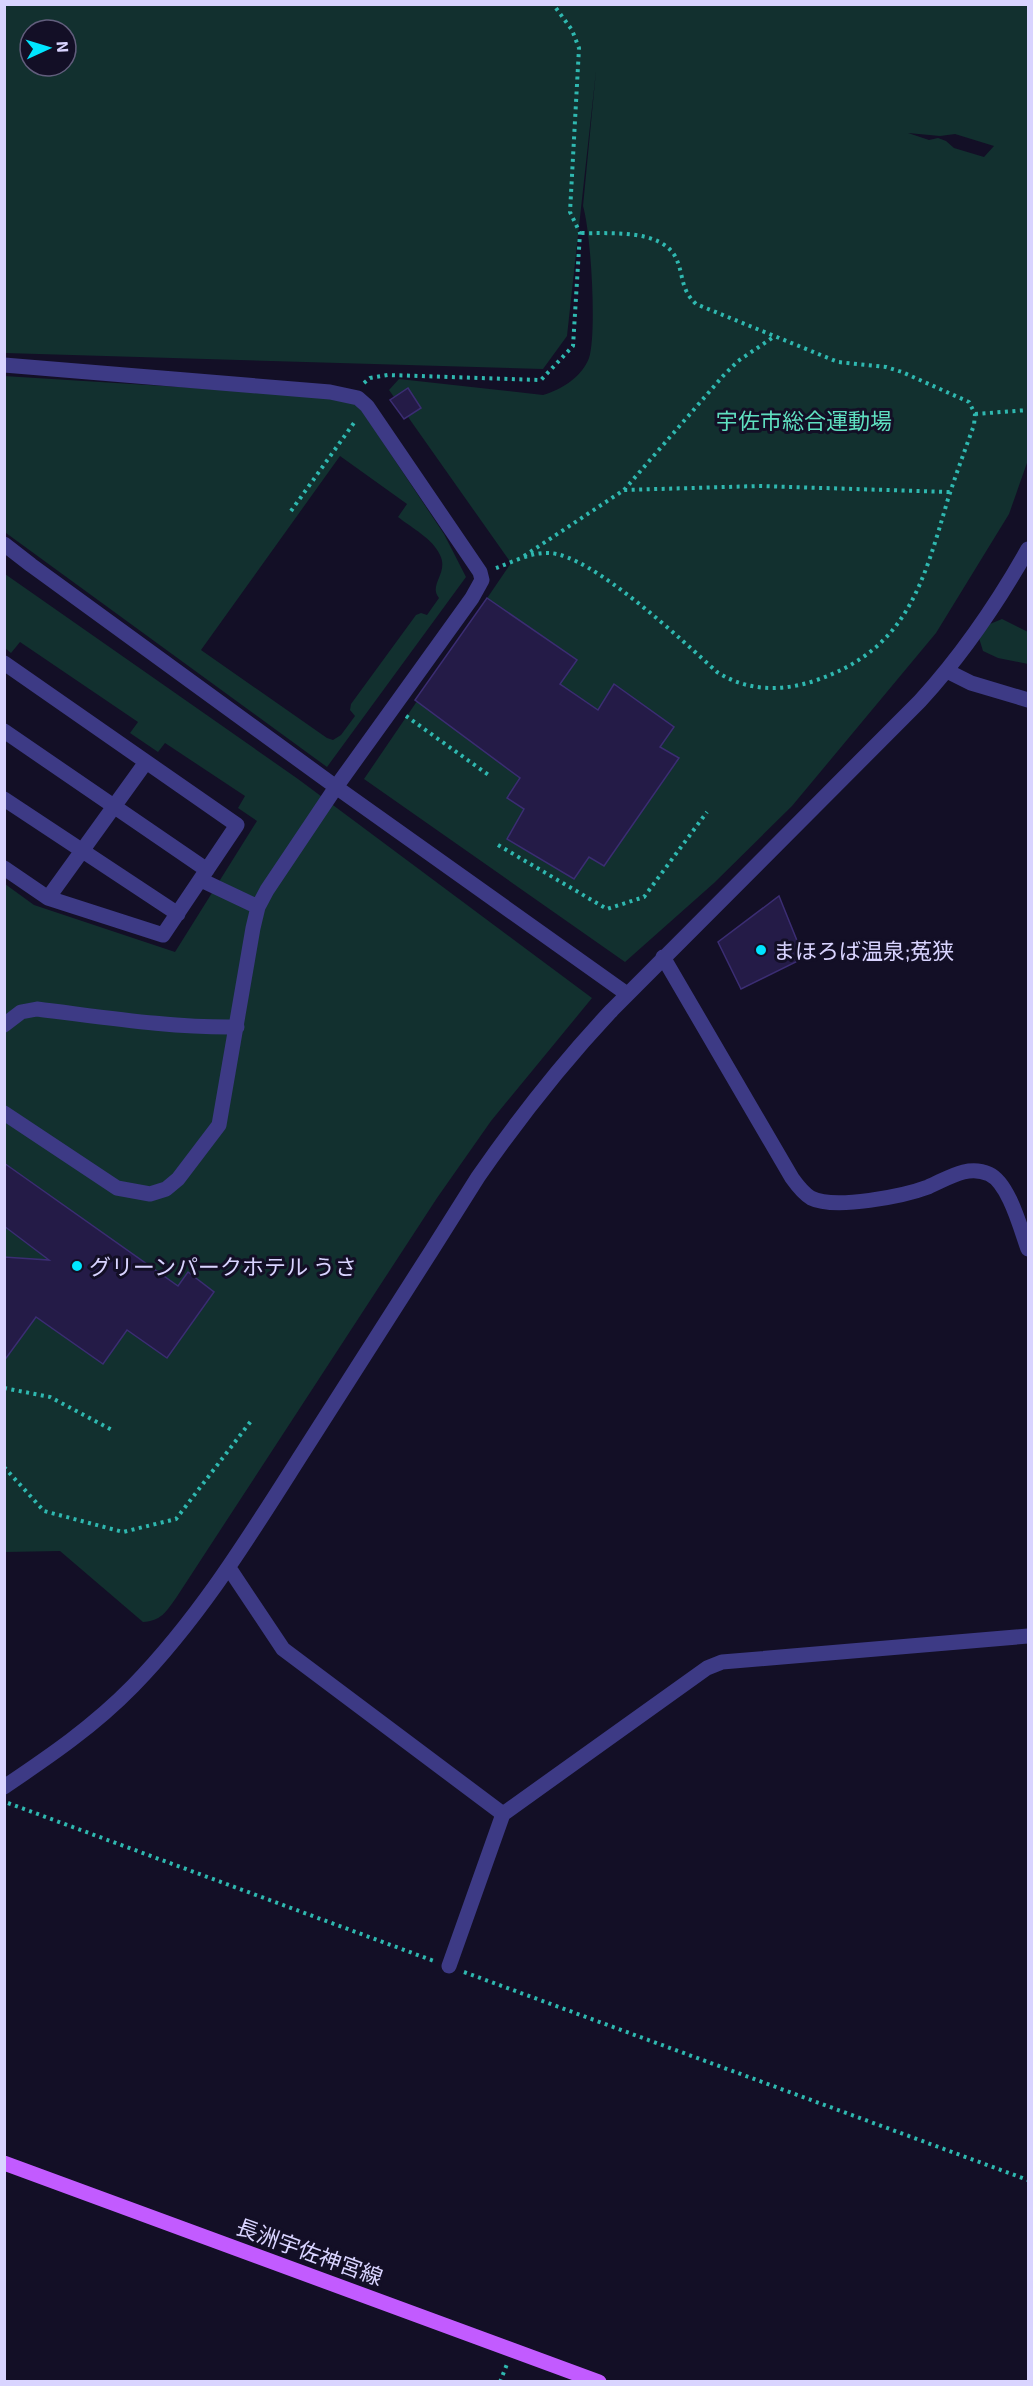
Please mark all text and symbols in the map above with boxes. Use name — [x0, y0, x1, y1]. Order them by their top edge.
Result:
north arrow — [18, 18, 78, 78]
text: N — [54, 40, 73, 53]
park label: 宇佐市総合運動場 — [716, 407, 892, 433]
place label: まほろば温泉;菟狭 — [773, 937, 954, 963]
marker: まほろば温泉;菟狭 — [754, 943, 768, 957]
place label: グリーンパークホテル うさ — [89, 1253, 357, 1279]
marker: グリーンパークホテル うさ — [70, 1259, 84, 1273]
street label: 長洲宇佐神宮線 — [233, 2212, 387, 2290]

